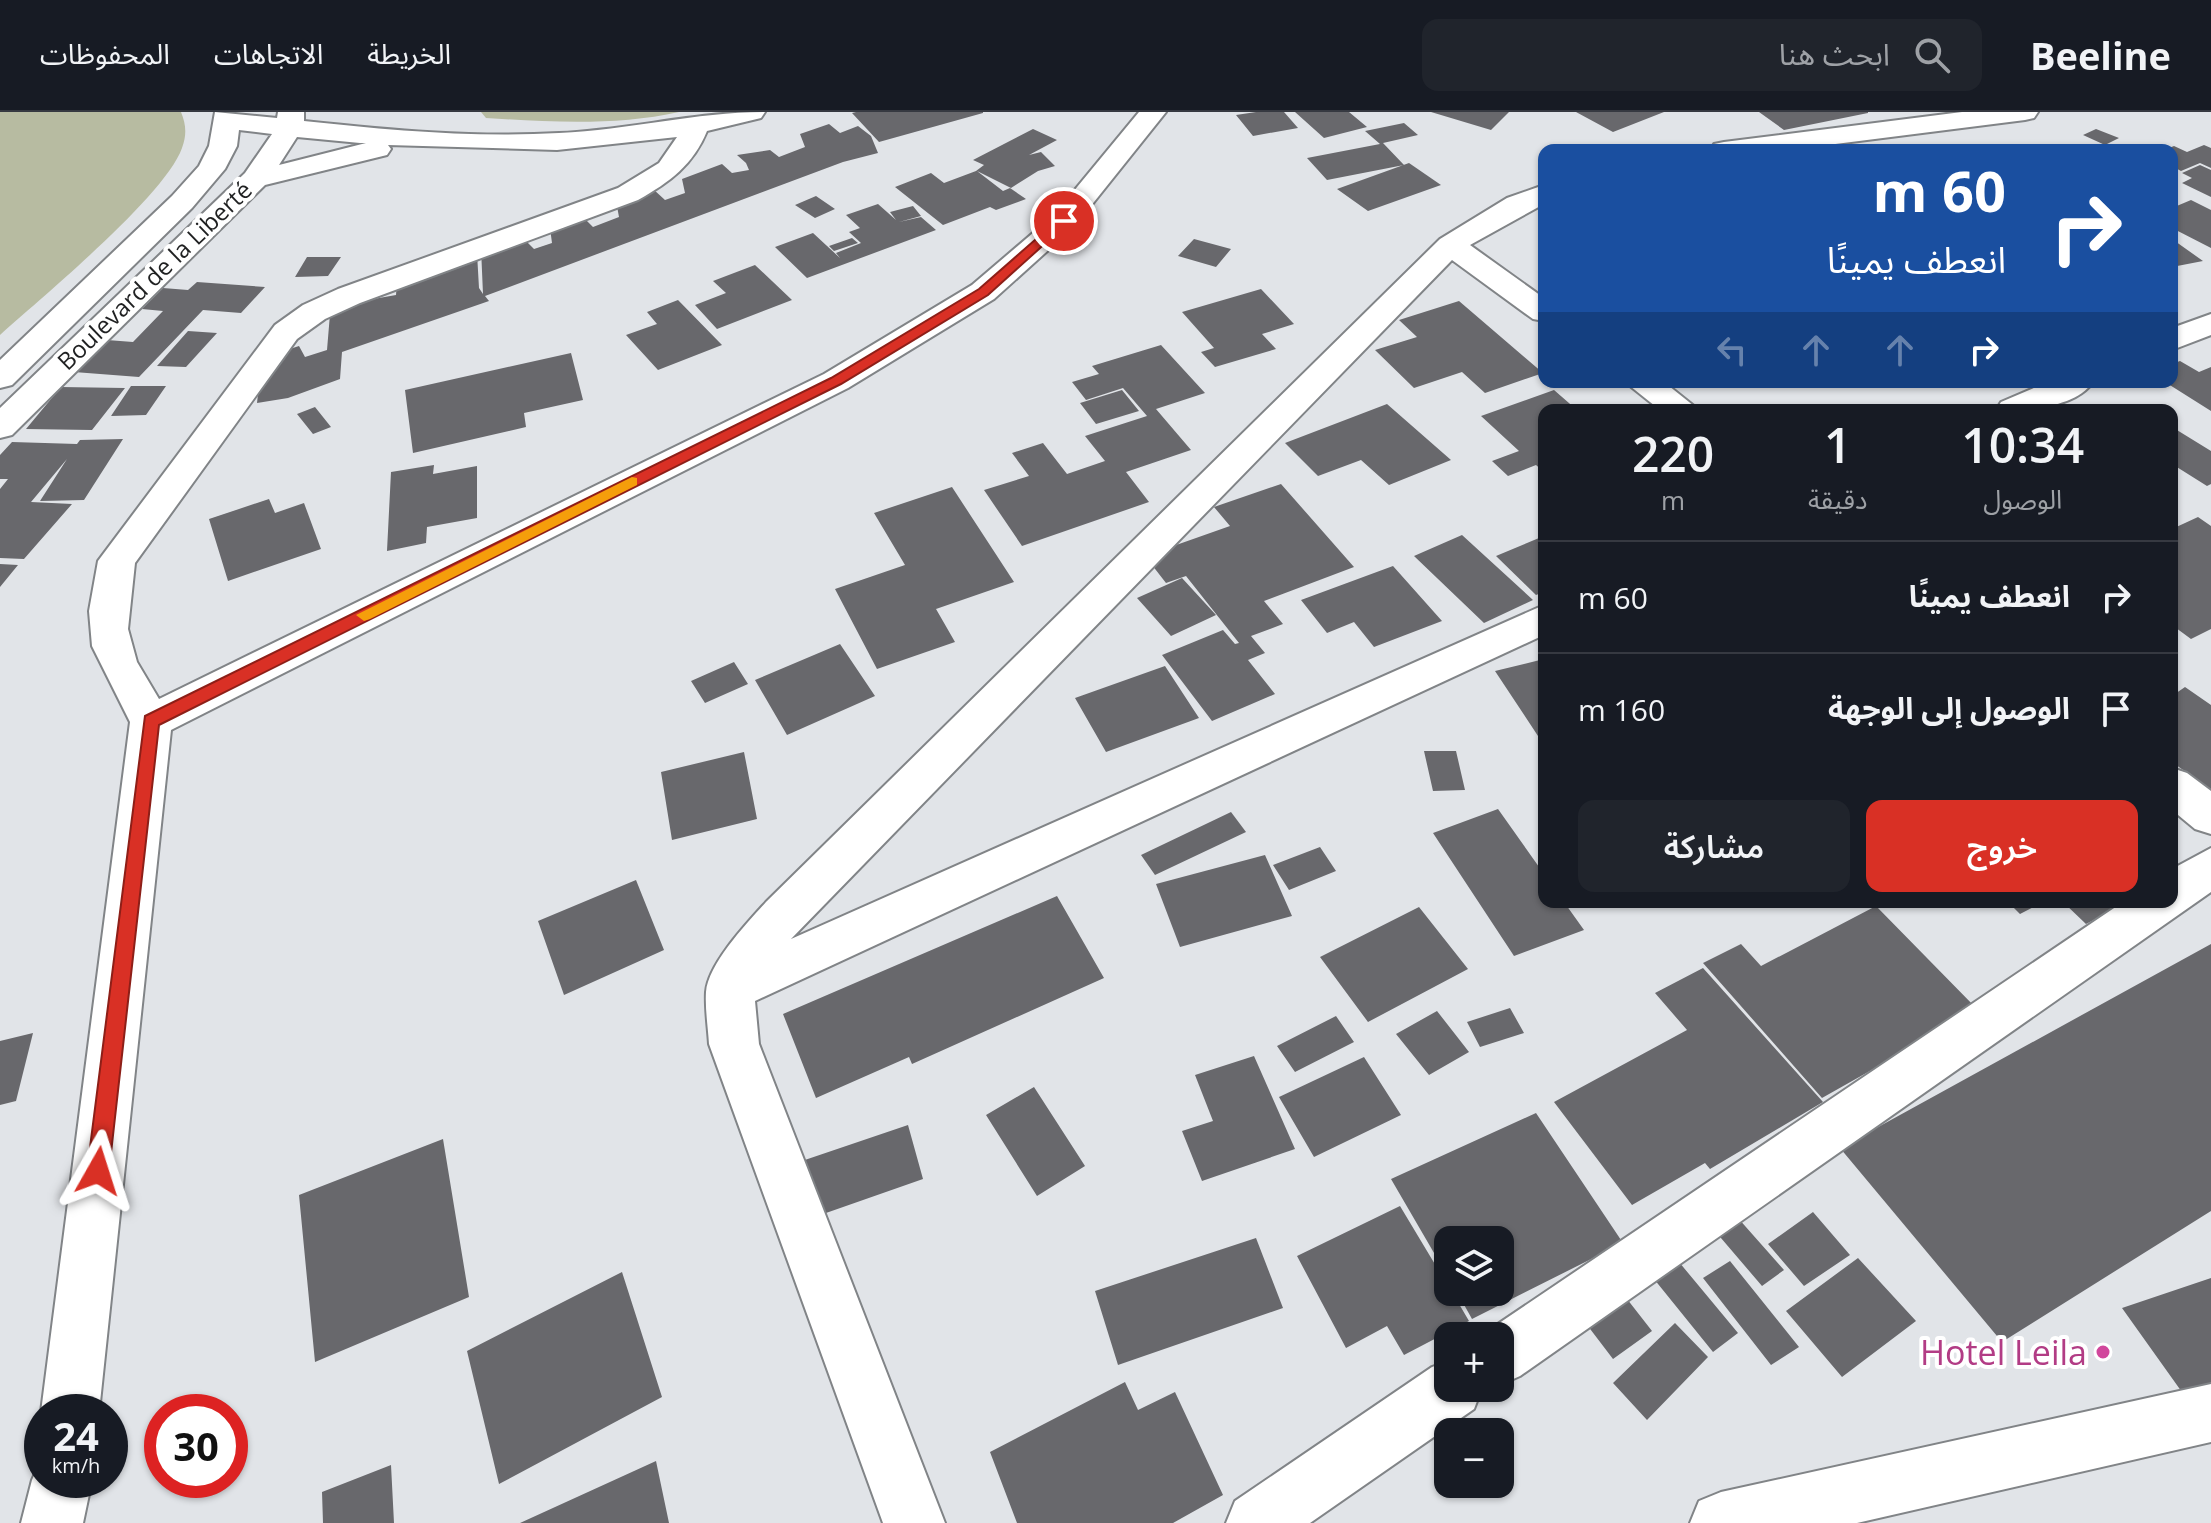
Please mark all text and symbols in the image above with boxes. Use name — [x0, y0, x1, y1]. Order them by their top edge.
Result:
search box — [1422, 19, 1982, 91]
text: Beeline — [2030, 29, 2171, 81]
text: ابحث هنا — [1779, 33, 1890, 74]
icon: search — [1910, 33, 1954, 77]
text: المحفوظات — [40, 34, 170, 72]
text: الاتجاهات — [214, 34, 323, 72]
text: الخريطة — [367, 34, 451, 72]
text: 60 m — [1872, 152, 2006, 228]
street label: Boulevard de la Liberté — [49, 173, 259, 377]
icon: right — [2034, 176, 2138, 280]
pin — [1030, 187, 1098, 255]
icon: arrive — [1042, 199, 1086, 243]
text: انعطف يمينًا — [1827, 235, 2006, 284]
icon: left — [1710, 328, 1754, 372]
icon: ahead — [1794, 328, 1838, 372]
icon: ahead — [1878, 328, 1922, 372]
icon: right — [1962, 328, 2006, 372]
text: 1 — [1824, 412, 1851, 477]
text: 10:34 — [1961, 412, 2084, 477]
text: 220 — [1632, 421, 1714, 486]
text: دقيقة — [1808, 481, 1867, 517]
text: الوصول — [1983, 481, 2062, 517]
text: m — [1661, 482, 1685, 518]
text: انعطف يمينًا — [1909, 575, 2070, 616]
icon: right — [2094, 575, 2138, 619]
text: 60 m — [1578, 577, 1648, 618]
text: الوصول إلى الوجهة — [1828, 687, 2070, 728]
icon: arrive — [2094, 687, 2138, 731]
text: 160 m — [1578, 689, 1665, 730]
button: مشاركة — [1578, 800, 1850, 892]
button: خروج — [1866, 800, 2138, 892]
position arrow — [56, 1129, 140, 1213]
map controls — [1434, 1226, 1514, 1498]
button: layers — [1434, 1226, 1514, 1306]
button: + — [1434, 1322, 1514, 1402]
place label: Hotel Leila — [1920, 1329, 2087, 1375]
marker: Hotel Leila — [2094, 1343, 2112, 1361]
speed limit sign: 30 — [144, 1394, 248, 1498]
text: 24 — [53, 1408, 99, 1463]
button: − — [1434, 1418, 1514, 1498]
text: km/h — [52, 1452, 100, 1479]

